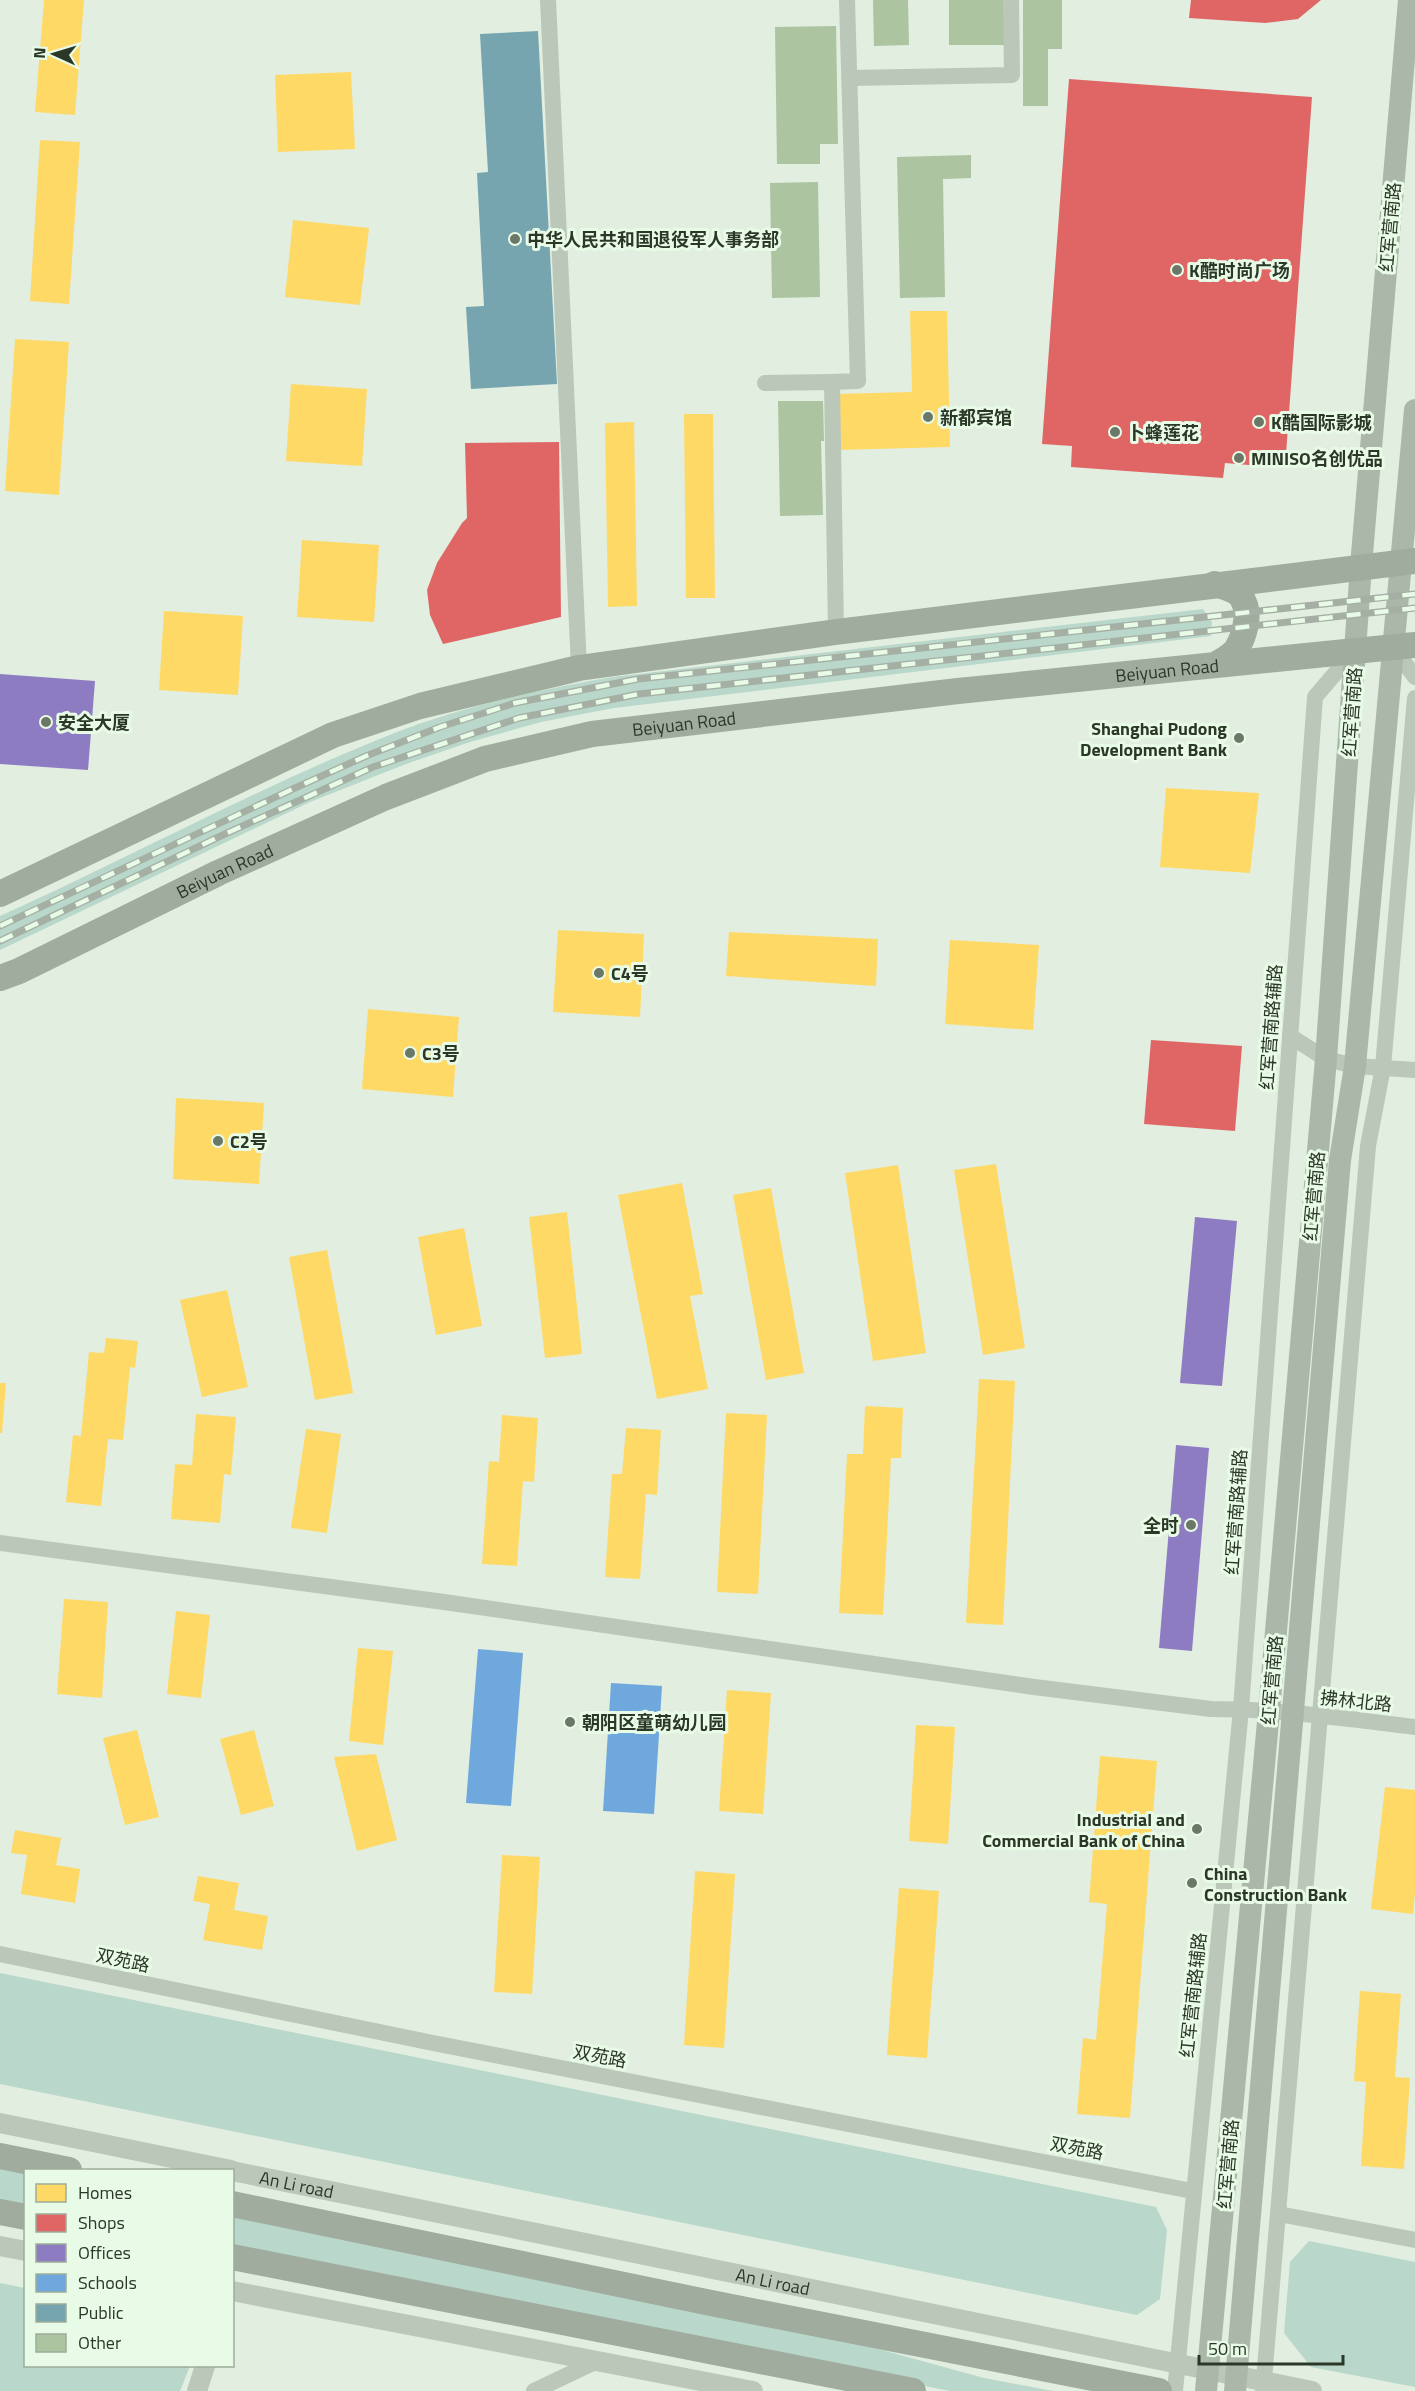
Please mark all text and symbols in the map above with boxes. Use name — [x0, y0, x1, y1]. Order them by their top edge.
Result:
north arrow — [24, 24, 84, 84]
text: N — [27, 47, 51, 59]
street label: 红军营南路 — [1373, 181, 1407, 273]
place label: 中华人民共和国退役军人事务部 — [527, 226, 779, 253]
marker: 中华人民共和国退役军人事务部 — [508, 232, 522, 246]
place label: K酷时尚广场 — [1189, 257, 1290, 284]
marker: K酷时尚广场 — [1170, 263, 1184, 277]
place label: 新都宾馆 — [940, 404, 1012, 431]
place label: K酷国际影城 — [1271, 409, 1372, 436]
marker: 新都宾馆 — [921, 410, 935, 424]
marker: K酷国际影城 — [1252, 415, 1266, 429]
place label: 卜蜂莲花 — [1127, 419, 1199, 446]
marker: 卜蜂莲花 — [1108, 425, 1122, 439]
place label: MINISO名创优品 — [1251, 445, 1383, 472]
marker: MINISO名创优品 — [1232, 451, 1246, 465]
street label: Beiyuan Road — [1114, 651, 1220, 689]
street label: 红军营南路 — [1335, 666, 1369, 758]
street label: Beiyuan Road — [631, 704, 737, 743]
place label: 安全大厦 — [58, 709, 130, 736]
marker: 安全大厦 — [39, 715, 53, 729]
place label: Shanghai Pudong Development Bank — [1080, 715, 1228, 763]
marker: Shanghai Pudong Development Bank — [1232, 731, 1246, 745]
street label: Beiyuan Road — [172, 836, 277, 905]
place label: C4号 — [611, 960, 649, 987]
street label: 红军营南路辅路 — [1253, 963, 1289, 1091]
marker: C4号 — [592, 966, 606, 980]
place label: C3号 — [422, 1040, 460, 1067]
marker: C3号 — [403, 1046, 417, 1060]
place label: C2号 — [230, 1128, 268, 1155]
marker: C2号 — [211, 1134, 225, 1148]
street label: 红军营南路 — [1297, 1150, 1331, 1242]
street label: 红军营南路辅路 — [1218, 1448, 1254, 1576]
place label: 全时 — [1143, 1512, 1179, 1539]
marker: 全时 — [1184, 1518, 1198, 1532]
street label: 红军营南路 — [1255, 1634, 1289, 1726]
street label: 拂林北路 — [1319, 1684, 1393, 1718]
place label: 朝阳区童萌幼儿园 — [582, 1709, 726, 1736]
marker: 朝阳区童萌幼儿园 — [563, 1715, 577, 1729]
place label: Industrial and Commercial Bank of China — [982, 1806, 1185, 1854]
marker: Industrial and Commercial Bank of China — [1190, 1822, 1204, 1836]
place label: China Construction Bank — [1204, 1860, 1348, 1908]
marker: China Construction Bank — [1185, 1876, 1199, 1890]
street label: 红军营南路辅路 — [1173, 1931, 1213, 2059]
street label: 双苑路 — [94, 1941, 152, 1979]
street label: 双苑路 — [571, 2038, 629, 2074]
street label: 红军营南路 — [1211, 2118, 1245, 2210]
street label: 双苑路 — [1048, 2130, 1106, 2166]
street label: An Li road — [257, 2163, 336, 2205]
legend — [24, 2169, 234, 2367]
text: Homes — [78, 2179, 132, 2206]
text: Shops — [78, 2209, 125, 2236]
text: Offices — [78, 2239, 131, 2266]
street label: An Li road — [733, 2260, 812, 2302]
text: Schools — [78, 2269, 137, 2296]
text: Public — [78, 2299, 124, 2326]
scale bar — [1199, 2328, 1343, 2366]
text: Other — [78, 2329, 121, 2356]
text: 50 m — [1208, 2335, 1247, 2362]

